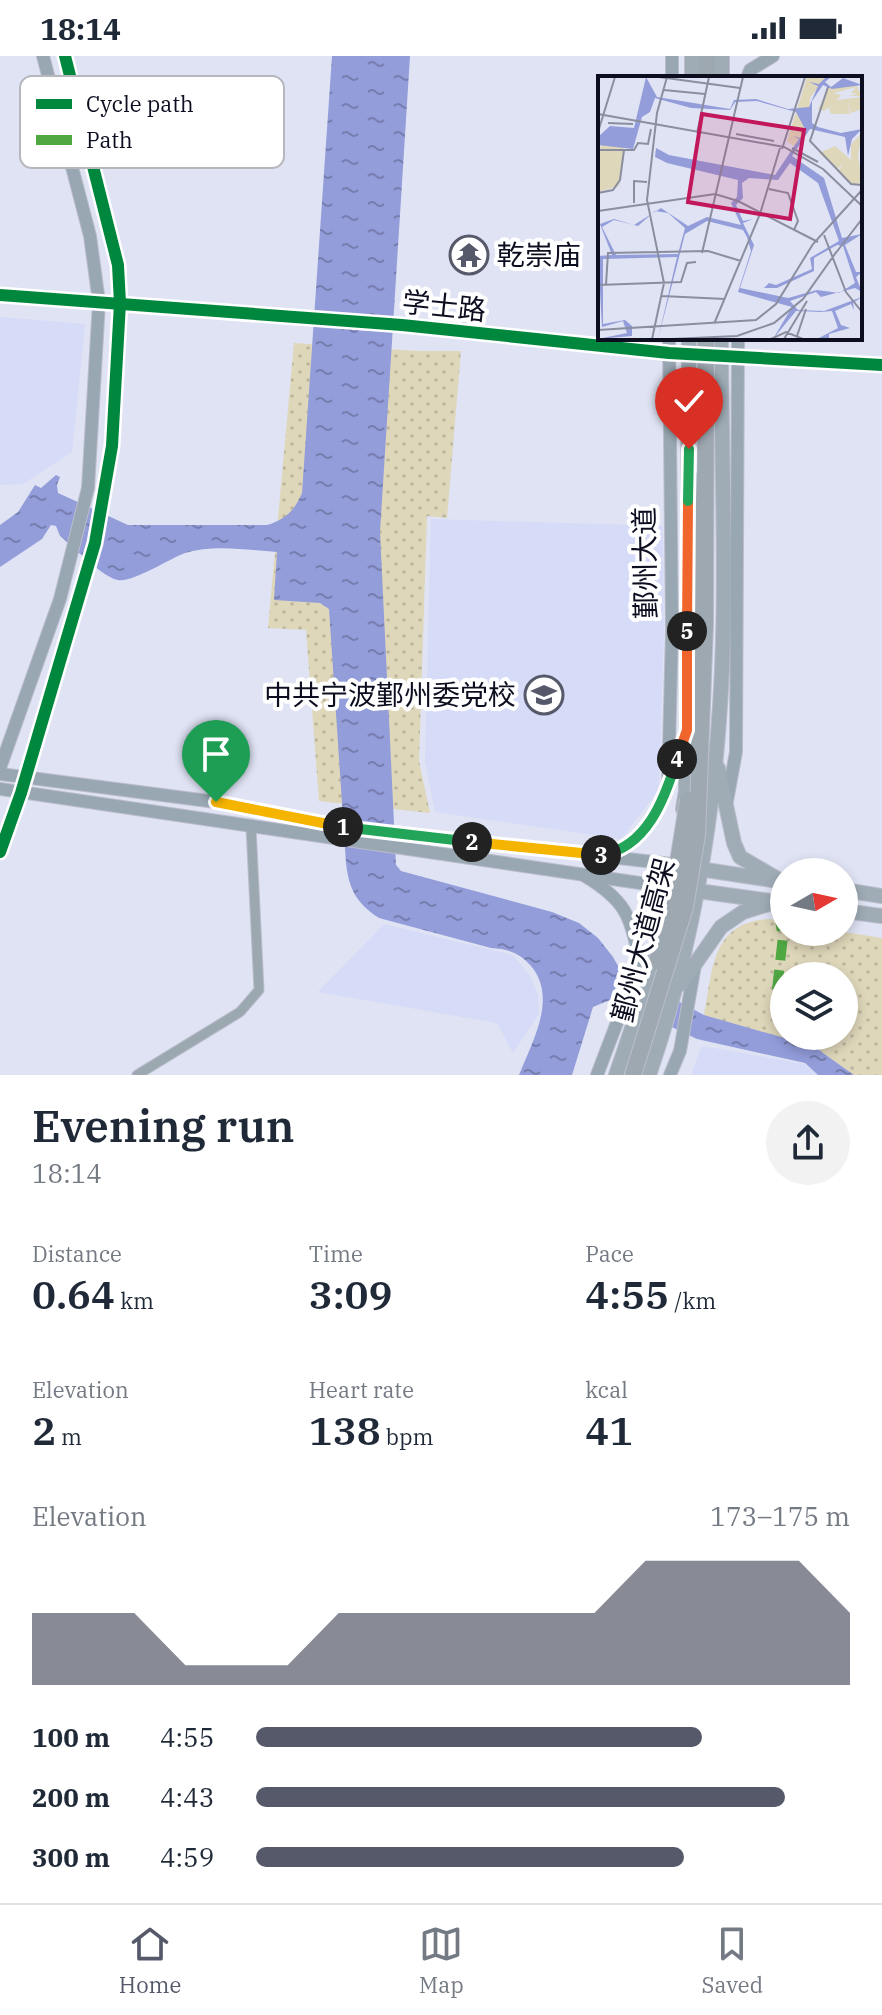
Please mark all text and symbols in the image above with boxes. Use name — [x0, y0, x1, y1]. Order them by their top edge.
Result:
text: 18:14 — [40, 9, 121, 48]
legend — [20, 76, 284, 168]
inset map — [598, 76, 862, 340]
text: Cycle path — [86, 89, 194, 118]
text: Path — [86, 125, 133, 154]
temple icon: 乾崇庙 — [448, 234, 490, 276]
place label: 乾崇庙 — [497, 236, 581, 273]
street label: 学士路 — [400, 283, 488, 328]
pin — [655, 367, 723, 449]
icon: check — [667, 379, 711, 423]
street label: 鄞州大道 — [625, 507, 664, 619]
pin: 5 — [667, 611, 707, 651]
text: 5 — [680, 616, 694, 645]
school or university icon: 中共宁波鄞州委党校 — [523, 674, 565, 716]
place label: 中共宁波鄞州委党校 — [264, 676, 516, 713]
pin — [182, 720, 250, 802]
icon: arrive — [194, 732, 238, 776]
pin: 4 — [657, 739, 697, 779]
text: 4 — [670, 744, 684, 773]
pin: 1 — [323, 807, 363, 847]
text: 1 — [336, 812, 350, 841]
pin: 2 — [452, 822, 492, 862]
text: 2 — [465, 827, 479, 856]
pin: 3 — [581, 835, 621, 875]
text: 3 — [594, 840, 608, 869]
street label: 鄞州大道高架 — [603, 854, 682, 1026]
north arrow — [770, 858, 858, 946]
map controls — [770, 858, 858, 1050]
button: layers — [770, 962, 858, 1050]
text: Evening run — [32, 1097, 295, 1154]
button: share — [766, 1101, 850, 1185]
text: 18:14 — [32, 1156, 102, 1190]
text: Distance — [32, 1239, 122, 1268]
text: Time — [309, 1239, 363, 1268]
text: Pace — [585, 1239, 634, 1268]
text: 0.64 — [32, 1268, 115, 1320]
text: 3:09 — [309, 1268, 393, 1320]
text: 4:55 — [585, 1268, 669, 1320]
text: km — [115, 1286, 154, 1315]
text: /km — [669, 1286, 716, 1315]
text: Elevation — [32, 1375, 129, 1404]
text: Heart rate — [309, 1375, 414, 1404]
text: kcal — [585, 1375, 628, 1404]
text: 2 — [32, 1404, 56, 1456]
text: 138 — [309, 1404, 381, 1456]
text: 41 — [585, 1404, 633, 1456]
text: m — [56, 1422, 82, 1451]
text: bpm — [381, 1422, 433, 1451]
text: Elevation — [32, 1499, 147, 1533]
text: 173–175 m — [710, 1499, 850, 1533]
text: 100 m — [32, 1720, 110, 1754]
text: 4:55 — [160, 1720, 214, 1754]
text: 200 m — [32, 1780, 110, 1814]
text: 4:43 — [160, 1780, 214, 1814]
text: 300 m — [32, 1840, 110, 1874]
text: 4:59 — [160, 1840, 214, 1874]
tab: Home — [119, 1922, 181, 1999]
tab: Map — [419, 1922, 464, 1999]
tab: Saved — [702, 1922, 763, 1999]

